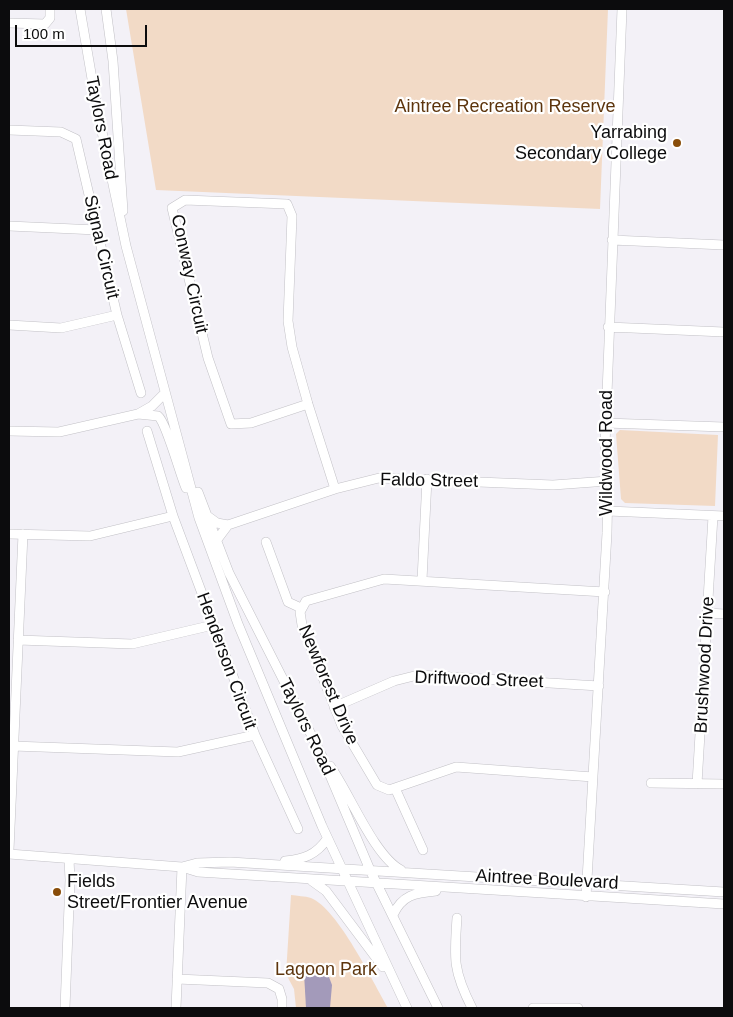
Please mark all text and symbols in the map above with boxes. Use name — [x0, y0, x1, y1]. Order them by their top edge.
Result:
scale bar — [18, 15, 150, 47]
text: 100 m — [23, 25, 65, 42]
street label: Taylors Road — [80, 74, 122, 182]
park label: Aintree Recreation Reserve — [394, 96, 616, 118]
place label: Yarrabing Secondary College — [515, 122, 667, 164]
marker: Yarrabing Secondary College — [671, 137, 683, 149]
street label: Signal Circuit — [79, 193, 123, 301]
street label: Conway Circuit — [166, 213, 212, 335]
street label: Wildwood Road — [596, 390, 618, 516]
street label: Faldo Street — [380, 469, 478, 493]
street label: Henderson Circuit — [191, 590, 261, 732]
street label: Brushwood Drive — [691, 596, 719, 734]
street label: Newforest Drive — [293, 622, 363, 748]
street label: Driftwood Street — [414, 667, 544, 693]
street label: Taylors Road — [273, 675, 339, 779]
street label: Aintree Boulevard — [475, 865, 619, 895]
place label: Fields Street/Frontier Avenue — [67, 871, 248, 914]
marker: Fields Street/Frontier Avenue — [51, 886, 63, 898]
park label: Lagoon Park — [275, 959, 377, 981]

